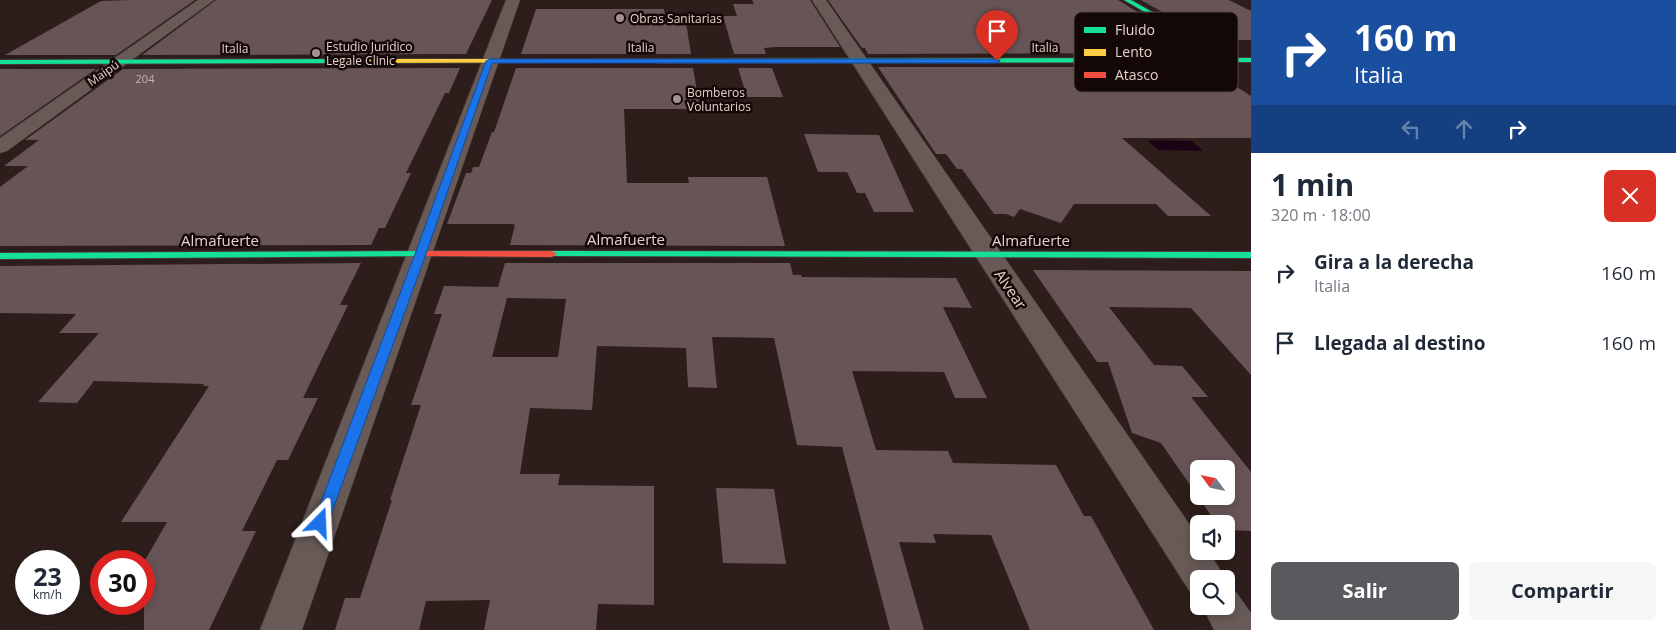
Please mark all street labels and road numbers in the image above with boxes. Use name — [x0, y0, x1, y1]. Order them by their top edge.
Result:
street label: Italia — [627, 39, 655, 56]
street label: Italia — [1031, 39, 1059, 56]
street label: Italia — [221, 40, 249, 57]
street label: Maipú — [84, 56, 122, 90]
street label: Almafuerte — [587, 229, 665, 249]
street label: Almafuerte — [181, 230, 259, 250]
street label: Almafuerte — [992, 230, 1070, 250]
street label: Alvear — [991, 265, 1031, 313]

